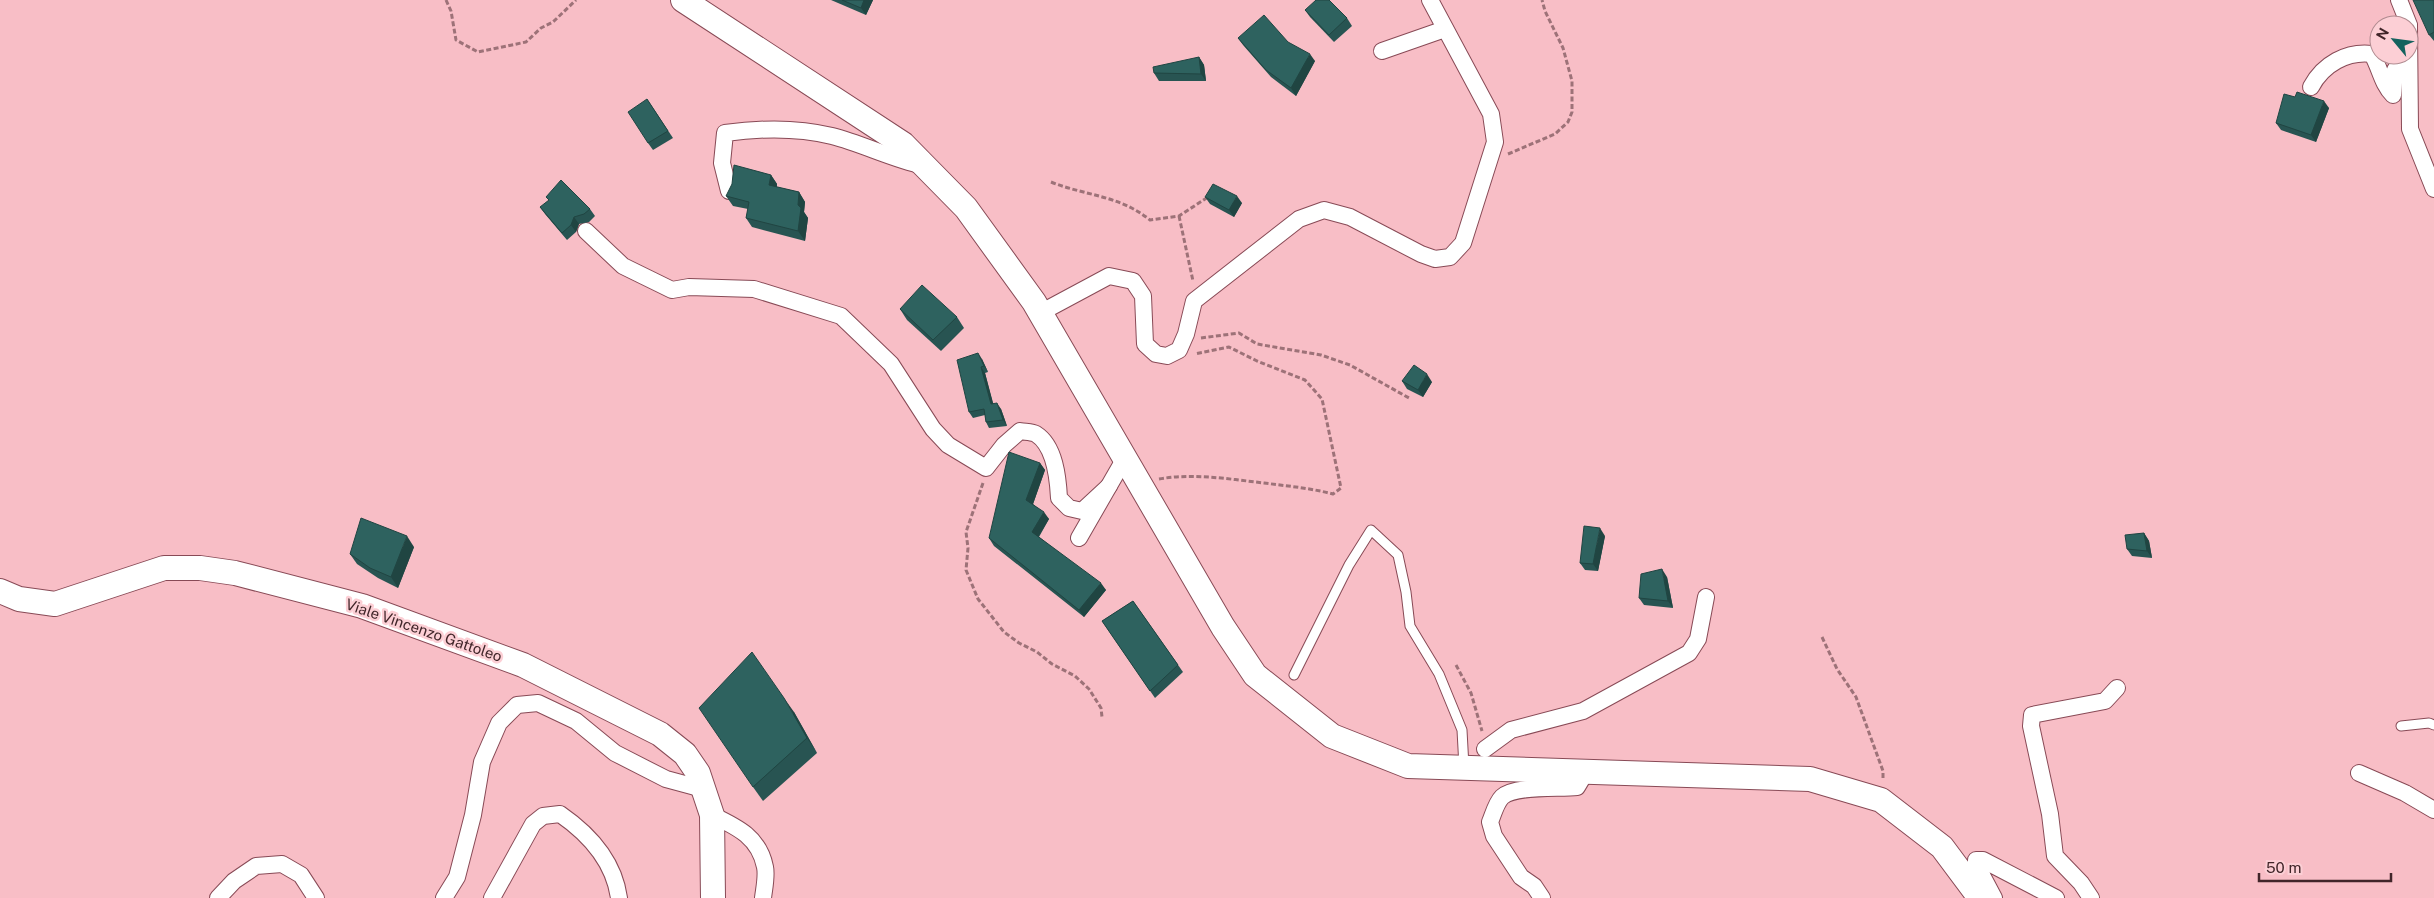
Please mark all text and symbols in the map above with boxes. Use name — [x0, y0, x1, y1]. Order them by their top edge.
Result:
north arrow — [2369, 15, 2419, 65]
text: N — [2373, 25, 2392, 42]
street label: Viale Vincenzo Gattoleo — [344, 595, 504, 665]
scale bar — [2259, 850, 2392, 882]
text: 50 m — [2266, 859, 2301, 876]

